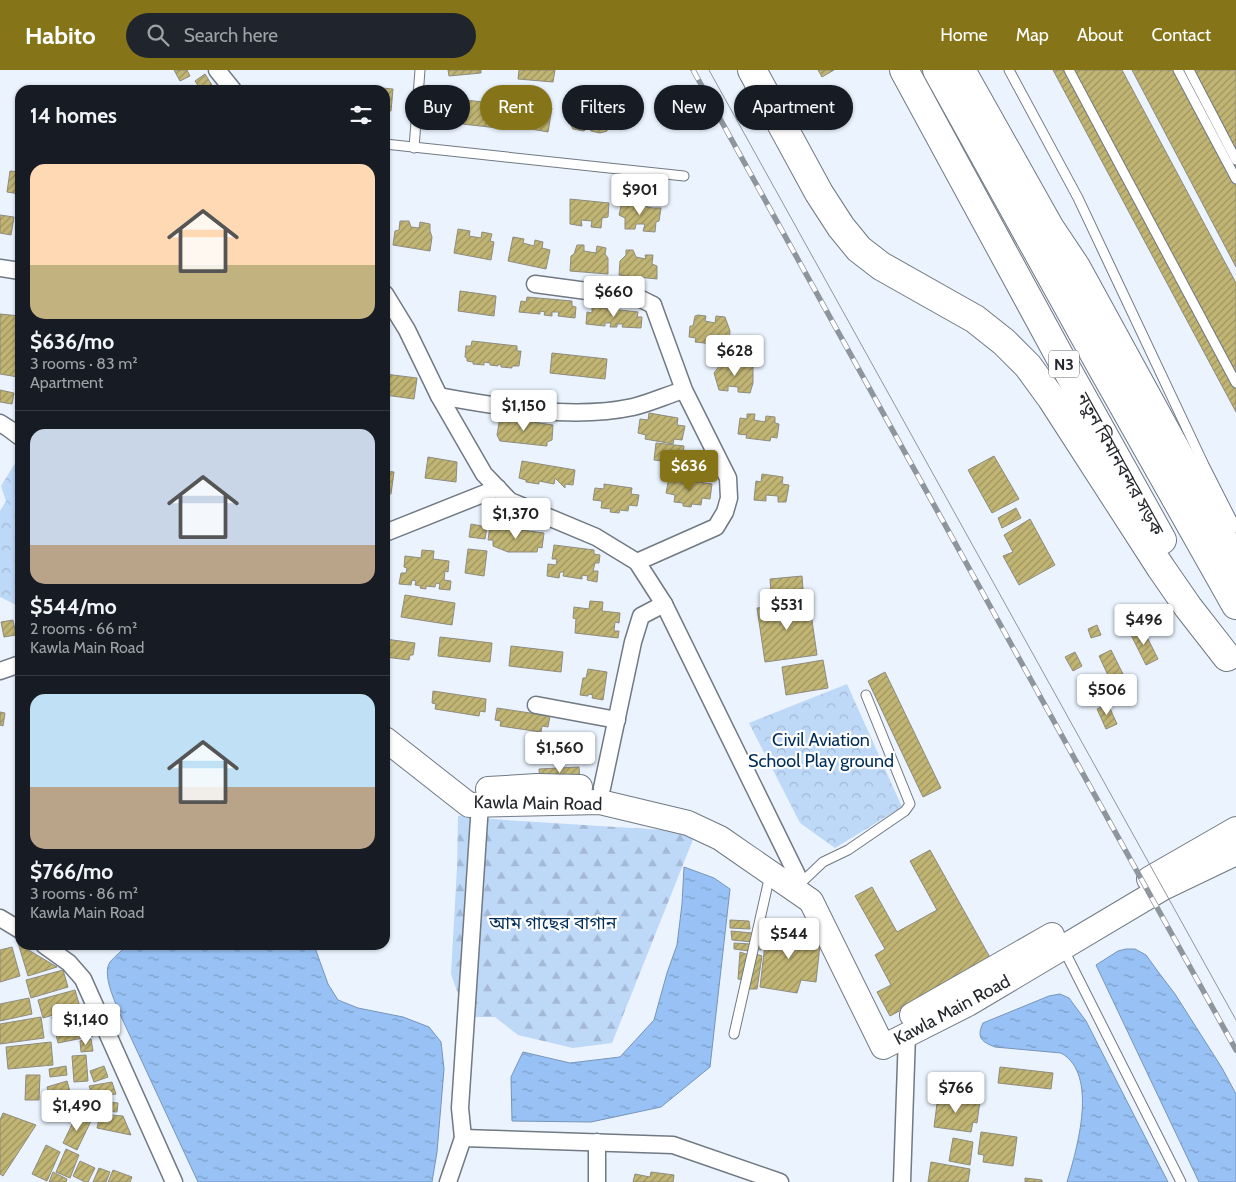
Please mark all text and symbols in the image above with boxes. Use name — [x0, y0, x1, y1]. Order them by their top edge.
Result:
search box — [126, 13, 476, 58]
text: Habito — [25, 21, 96, 50]
icon: search — [144, 21, 172, 49]
text: Search here — [184, 24, 278, 47]
text: Home — [940, 24, 988, 46]
text: Map — [1016, 24, 1049, 46]
text: About — [1077, 24, 1123, 46]
text: Contact — [1151, 24, 1211, 46]
chip: Buy — [405, 85, 470, 130]
chip: Rent — [480, 85, 552, 130]
chip: Filters — [562, 85, 644, 130]
chip: New — [654, 85, 724, 130]
chip: Apartment — [734, 85, 853, 130]
icon: filters — [347, 101, 375, 129]
text: 14 homes — [30, 103, 117, 128]
pin: $901 — [610, 174, 670, 216]
text: $901 — [622, 180, 658, 199]
icon: home — [158, 196, 248, 286]
pin: $660 — [584, 276, 644, 318]
text: $660 — [595, 282, 633, 301]
text: $636/mo — [30, 329, 114, 354]
pin: $628 — [705, 334, 765, 377]
text: $628 — [717, 341, 753, 360]
road number: N3 — [1049, 350, 1079, 378]
text: 3 rooms · 83 m² — [30, 354, 138, 373]
text: Apartment — [30, 373, 103, 392]
street label: নতুন বিমানবন্দর সড়ক — [1071, 388, 1169, 540]
pin: $1,150 — [483, 390, 565, 432]
text: $1,150 — [502, 396, 546, 415]
pin: $636 — [659, 450, 719, 492]
text: $636 — [671, 456, 707, 475]
icon: home — [158, 462, 248, 552]
pin: $1,370 — [475, 498, 557, 540]
text: $1,370 — [493, 504, 539, 523]
pin: $531 — [757, 588, 817, 631]
text: $544/mo — [30, 594, 117, 619]
text: $531 — [771, 595, 803, 614]
pin: $496 — [1114, 604, 1174, 646]
text: $496 — [1125, 610, 1163, 629]
text: 2 rooms · 66 m² — [30, 619, 137, 638]
text: Kawla Main Road — [30, 638, 144, 657]
pin: $506 — [1077, 674, 1137, 716]
text: $506 — [1088, 680, 1126, 699]
icon: home — [158, 727, 248, 817]
park label: Civil Aviation School Play ground — [748, 729, 894, 772]
pin: $1,560 — [519, 732, 601, 774]
text: $1,560 — [536, 738, 584, 757]
street label: Kawla Main Road — [473, 791, 603, 815]
text: $766/mo — [30, 859, 113, 884]
text: 3 rooms · 86 m² — [30, 884, 138, 903]
text: Kawla Main Road — [30, 903, 144, 922]
park label: আম গাছের বাগান — [488, 912, 618, 934]
pin: $544 — [759, 918, 819, 960]
text: $544 — [770, 924, 808, 943]
street label: Kawla Main Road — [890, 970, 1014, 1050]
pin: $1,140 — [45, 1004, 127, 1046]
text: $1,140 — [63, 1010, 109, 1029]
pin: $766 — [926, 1072, 986, 1114]
text: $766 — [938, 1078, 974, 1097]
pin: $1,490 — [36, 1090, 118, 1132]
text: $1,490 — [52, 1096, 102, 1115]

